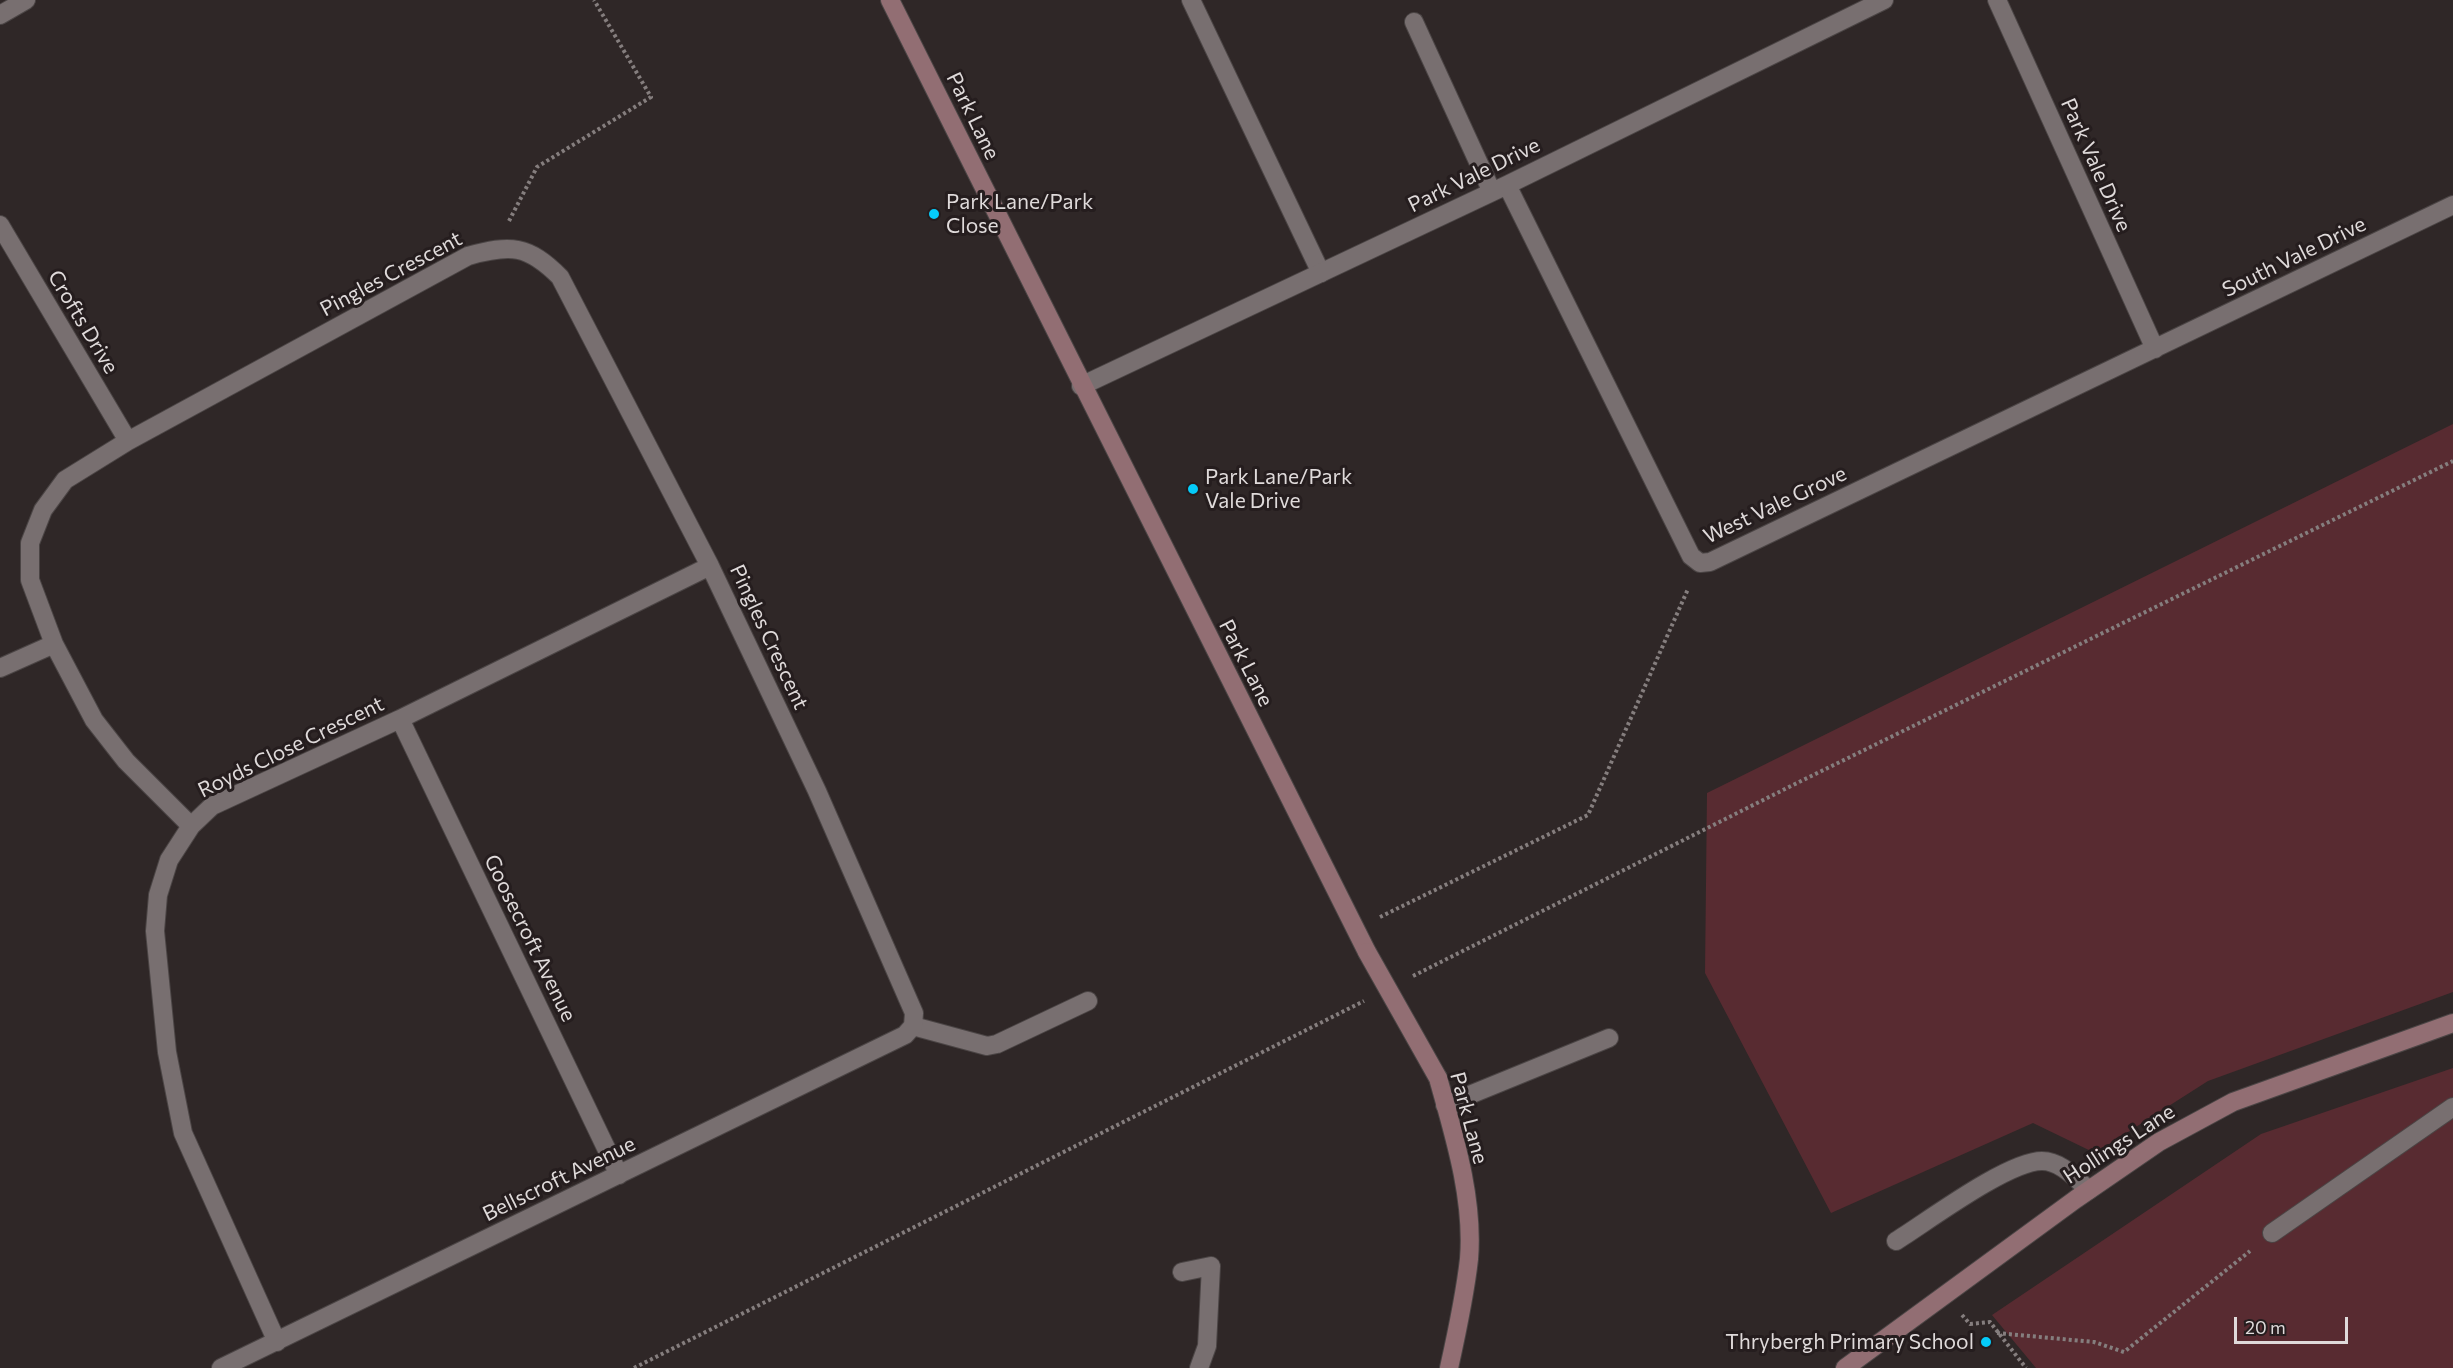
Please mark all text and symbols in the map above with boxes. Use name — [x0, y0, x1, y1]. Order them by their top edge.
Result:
street label: Park Lane — [941, 68, 1005, 164]
street label: Park Vale Drive — [2055, 94, 2137, 236]
street label: Park Vale Drive — [1404, 132, 1544, 218]
place label: Park Lane/Park Close — [946, 189, 1093, 239]
marker: Park Lane/Park Close — [927, 207, 941, 221]
street label: South Vale Drive — [2218, 211, 2370, 303]
street label: Pingles Crescent — [316, 226, 466, 322]
street label: Crofts Drive — [42, 266, 124, 378]
street label: West Vale Grove — [1699, 461, 1851, 549]
place label: Park Lane/Park Vale Drive — [1205, 464, 1352, 514]
marker: Park Lane/Park Vale Drive — [1186, 482, 1200, 496]
street label: Pingles Crescent — [724, 560, 814, 714]
street label: Park Lane — [1213, 615, 1279, 711]
street label: Royds Close Crescent — [194, 691, 388, 803]
street label: Goosecroft Avenue — [479, 850, 581, 1026]
street label: Park Lane — [1445, 1069, 1493, 1167]
street label: Hollings Lane — [2059, 1099, 2179, 1189]
street label: Bellscroft Avenue — [479, 1131, 639, 1227]
scale bar — [2237, 1305, 2351, 1343]
text: 20 m — [2245, 1316, 2286, 1338]
place label: Thrybergh Primary School — [1725, 1329, 1974, 1355]
marker: Thrybergh Primary School — [1979, 1335, 1993, 1349]

